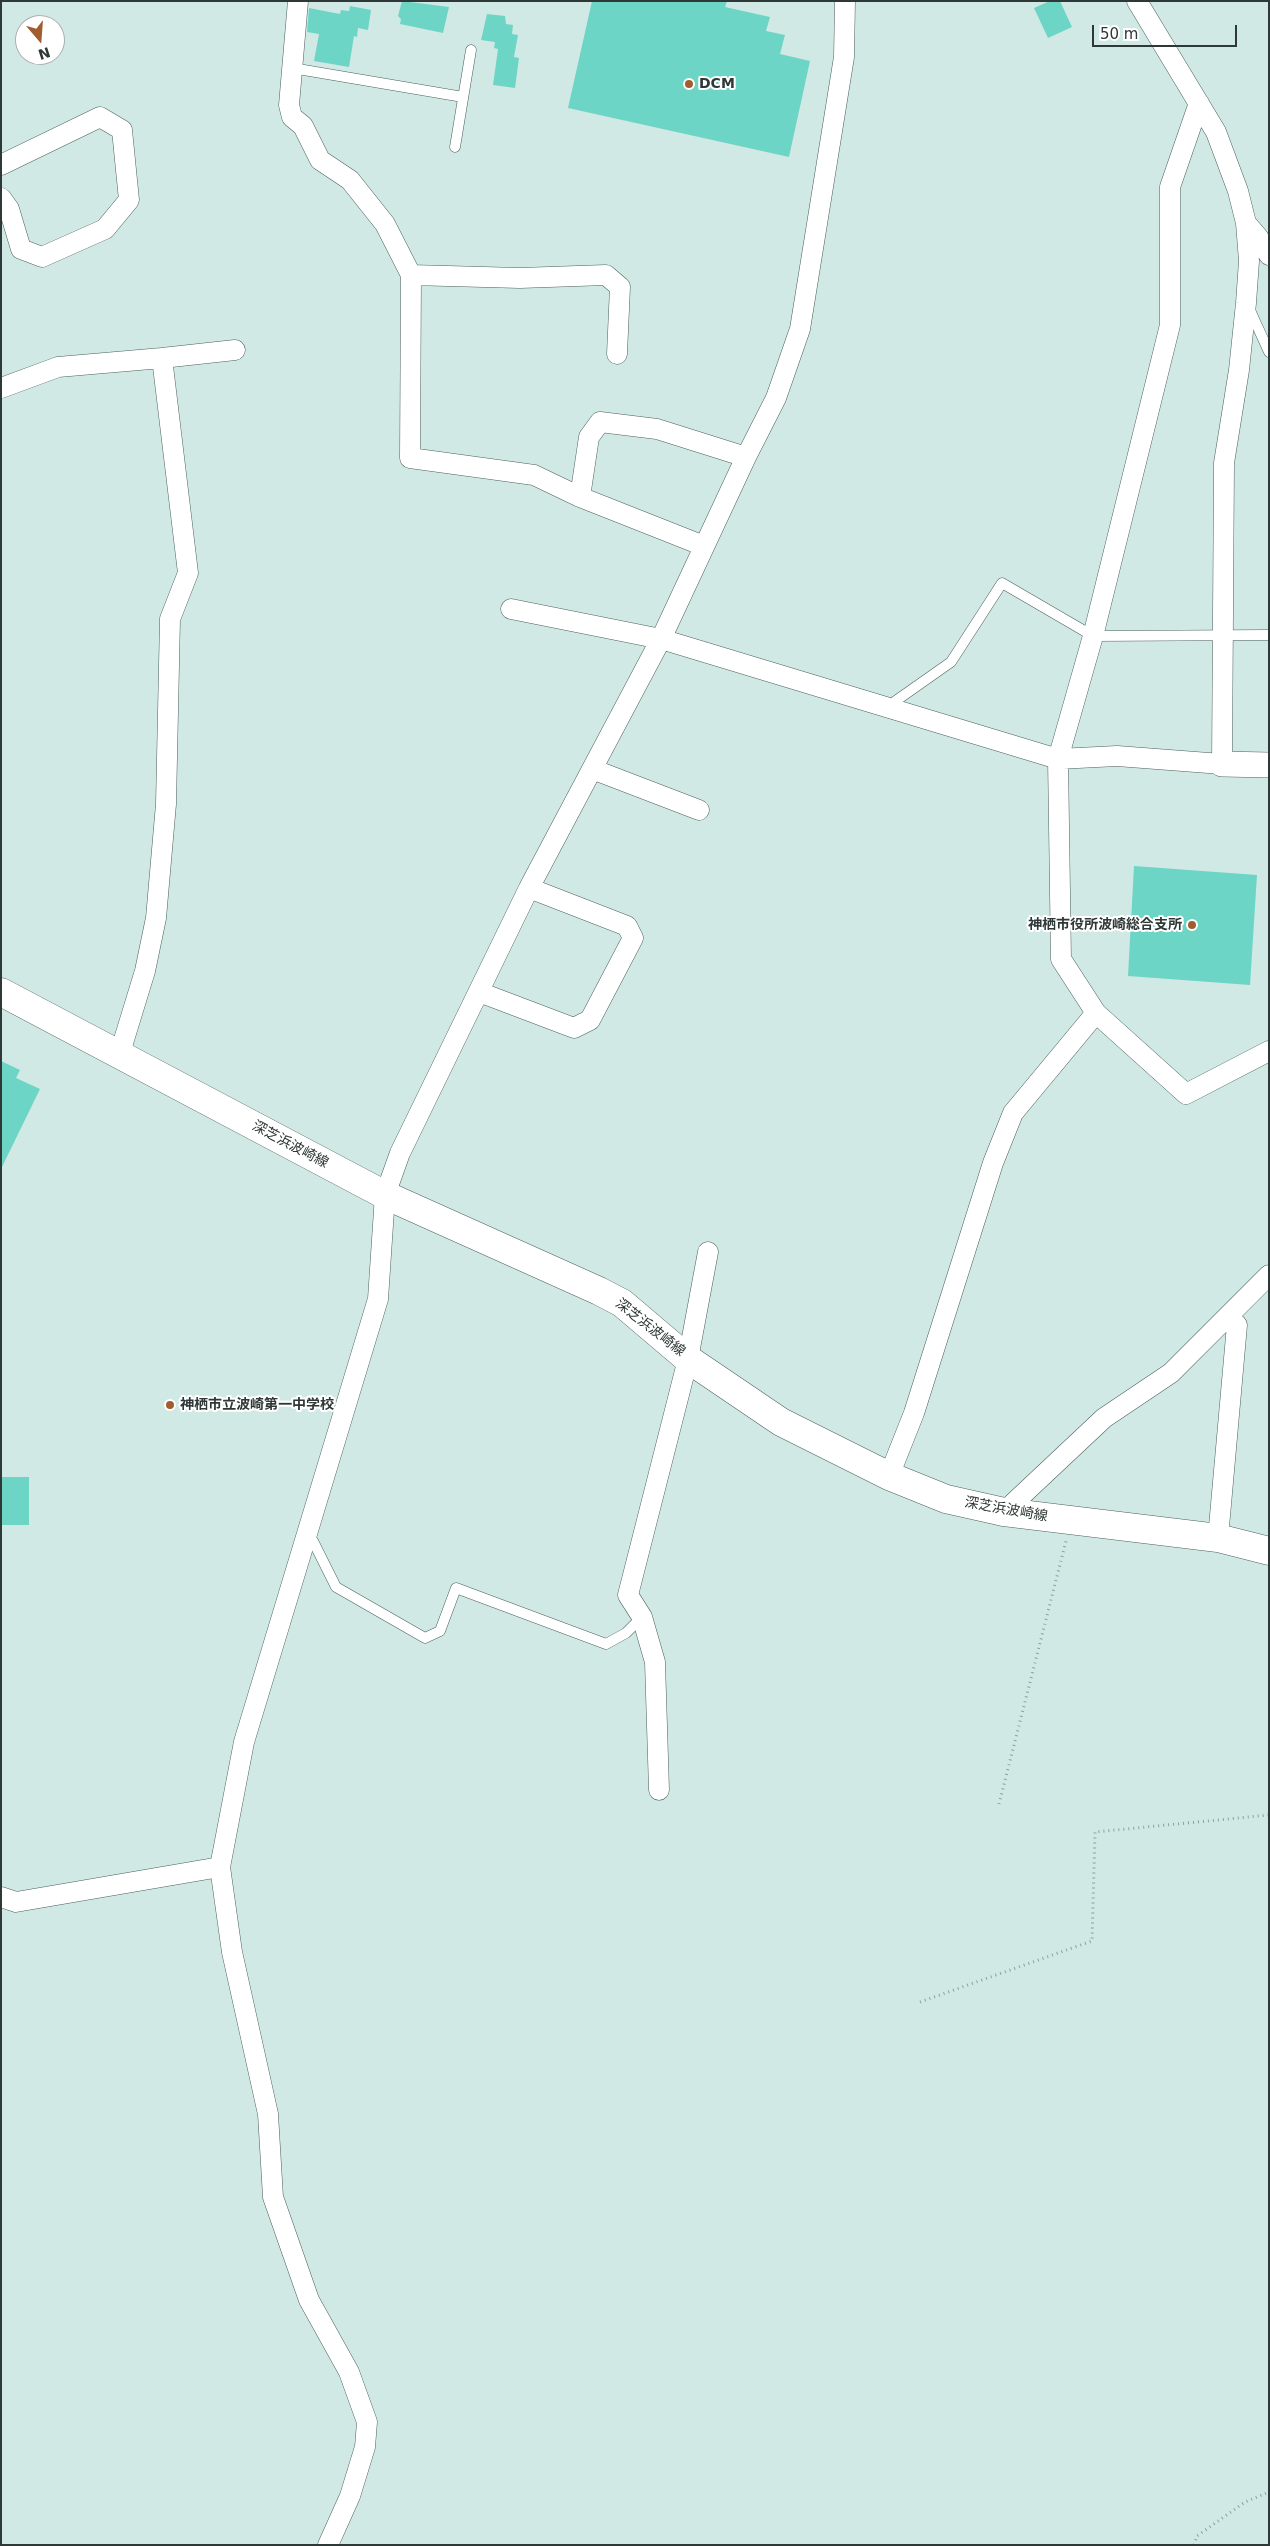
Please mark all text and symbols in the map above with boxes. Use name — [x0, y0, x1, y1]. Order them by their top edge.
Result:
north arrow — [15, 15, 65, 65]
scale bar — [1095, 15, 1240, 47]
text: 50 m — [1100, 25, 1138, 43]
text: N — [36, 44, 52, 63]
place label: DCM — [699, 76, 735, 92]
marker: DCM — [683, 78, 695, 90]
place label: 神栖市役所波崎総合支所 — [1028, 917, 1182, 933]
marker: 神栖市役所波崎総合支所 — [1186, 919, 1198, 931]
street label: 深芝浜波崎線 — [249, 1118, 331, 1172]
street label: 深芝浜波崎線 — [612, 1296, 688, 1360]
place label: 神栖市立波崎第一中学校 — [180, 1397, 334, 1413]
marker: 神栖市立波崎第一中学校 — [164, 1399, 176, 1411]
street label: 深芝浜波崎線 — [963, 1494, 1049, 1526]

